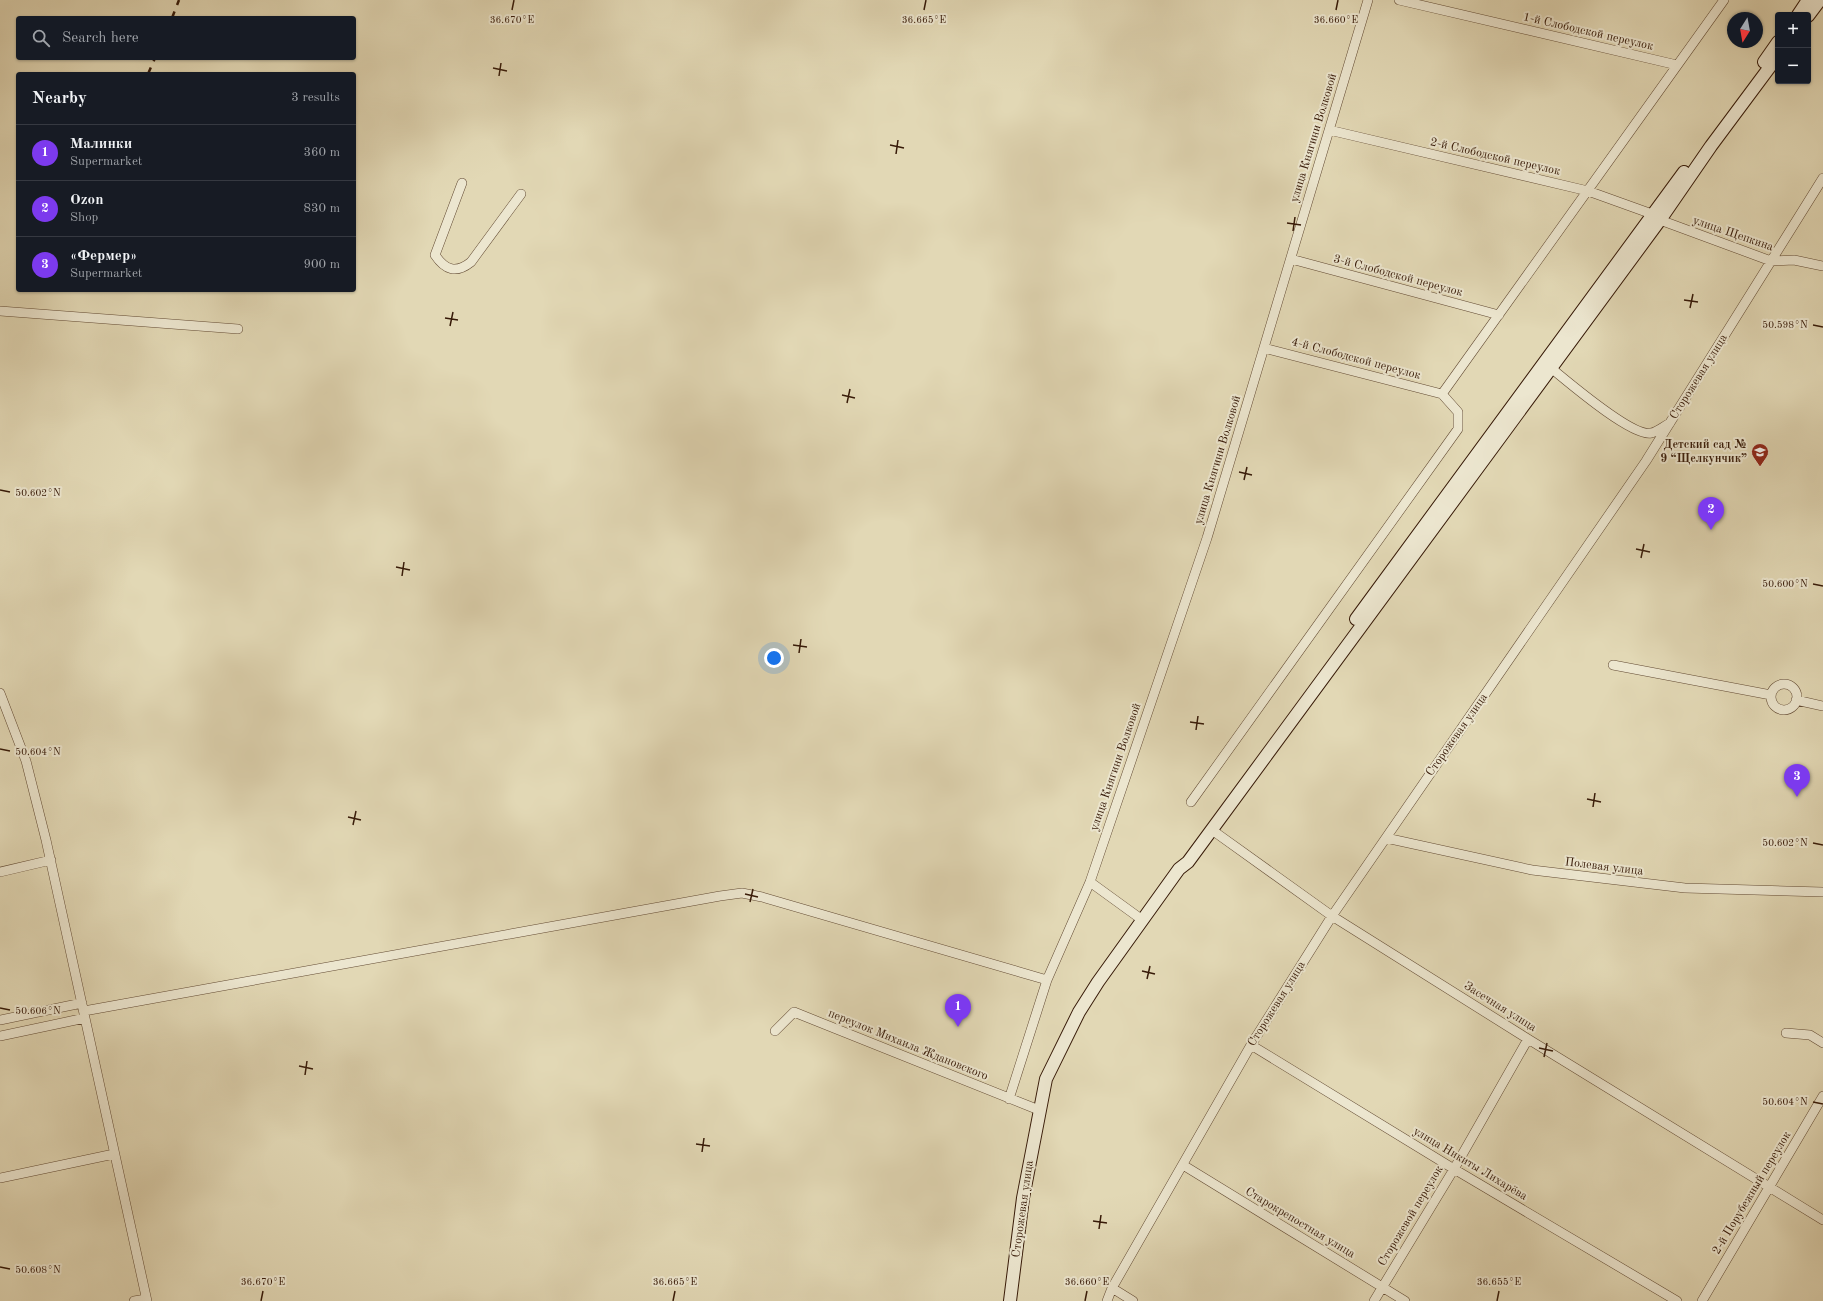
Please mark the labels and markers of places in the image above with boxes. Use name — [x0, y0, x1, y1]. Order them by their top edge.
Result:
place label: Детский сад № 9 “Щелкунчик” — [1660, 439, 1747, 465]
school or university icon: Детский сад № 9 “Щелкунчик” — [1750, 442, 1770, 467]
pin: 2 — [1698, 497, 1724, 530]
pin: 3 — [1784, 764, 1810, 797]
pin: 1 — [945, 994, 971, 1027]

